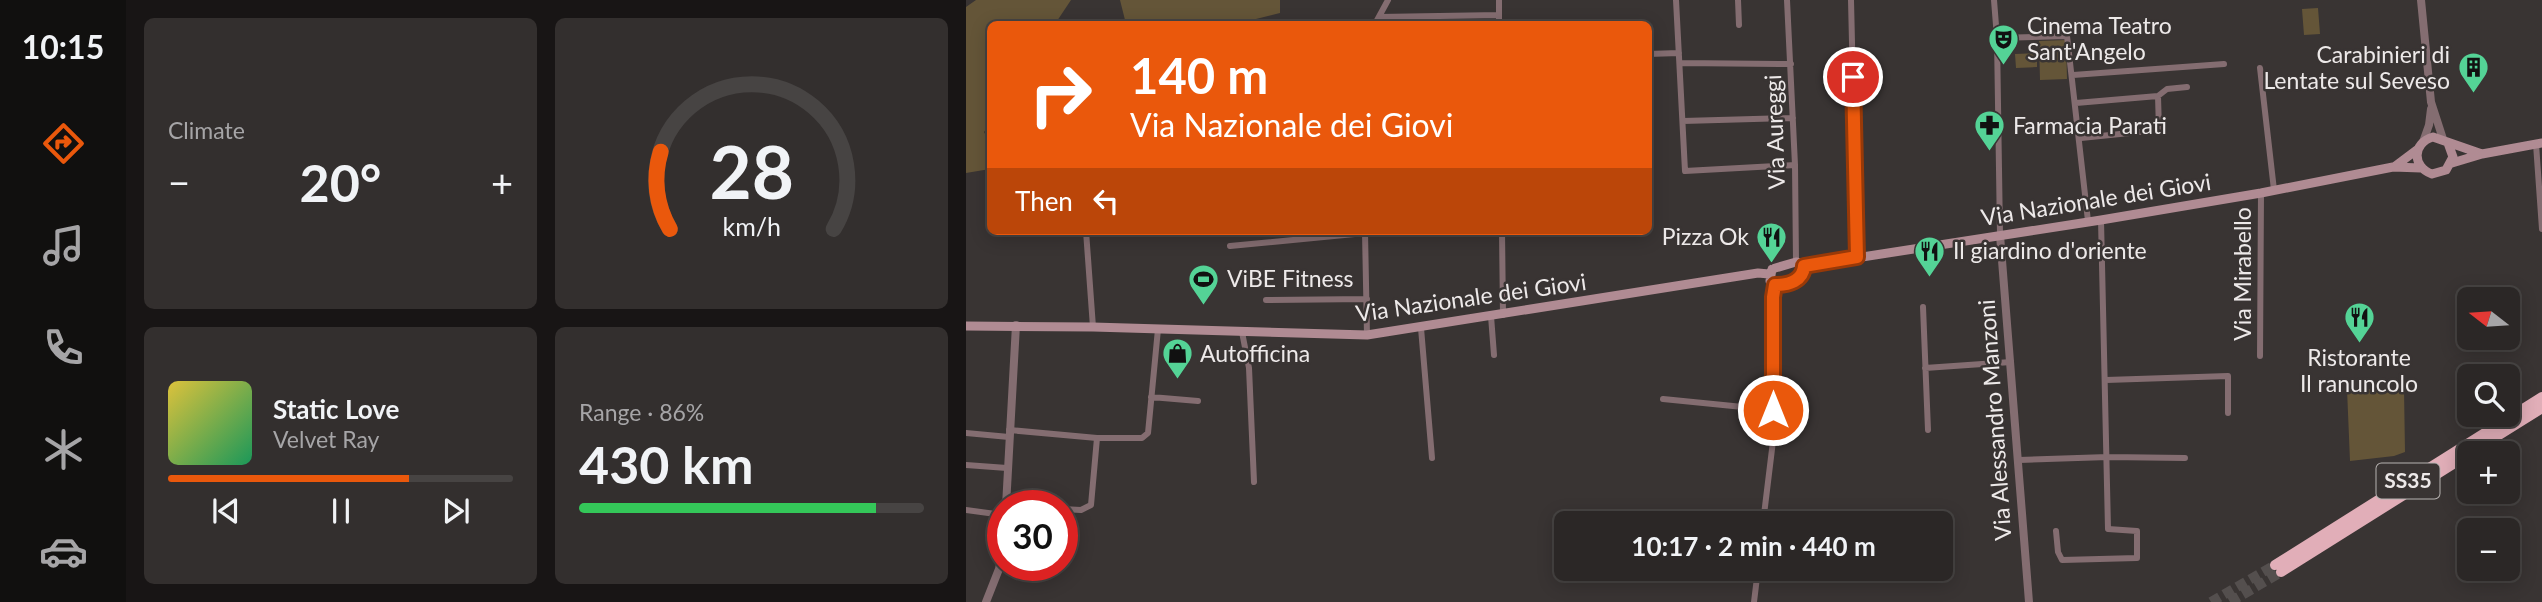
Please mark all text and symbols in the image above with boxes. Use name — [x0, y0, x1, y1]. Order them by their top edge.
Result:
place label: Cinema Teatro Sant'Angelo — [2027, 11, 2172, 65]
theatre icon: Cinema Teatro Sant'Angelo — [1987, 22, 2021, 66]
text: 10:15 — [22, 27, 104, 66]
place label: Carabinieri di Lentate sul Seveso — [2263, 40, 2450, 94]
text: 140 m — [1130, 46, 1268, 104]
pin — [1823, 47, 1883, 107]
icon: right — [1015, 49, 1106, 140]
building icon: Carabinieri di Lentate sul Seveso — [2456, 51, 2490, 95]
icon: arrive — [1834, 58, 1872, 96]
street label: Via Aureggi — [1758, 74, 1790, 190]
text: Via Nazionale dei Giovi — [1130, 105, 1454, 144]
pharmacy icon: Farmacia Parati — [1973, 109, 2007, 153]
place label: Farmacia Parati — [2013, 111, 2167, 139]
text: Climate — [168, 116, 245, 144]
icon: directions — [39, 119, 88, 168]
text: 28 — [709, 128, 794, 216]
text: 20° — [300, 151, 381, 213]
text: − — [168, 159, 190, 205]
text: + — [491, 159, 513, 205]
street label: Via Nazionale dei Giovi — [1979, 167, 2213, 231]
icon: left — [1087, 182, 1125, 220]
text: Then — [1015, 185, 1073, 217]
street label: Via Mirabello — [2228, 207, 2256, 341]
text: km/h — [722, 211, 781, 241]
restaurant icon: Pizza Ok — [1755, 220, 1789, 264]
icon: music — [39, 221, 88, 270]
place label: Pizza Ok — [1662, 222, 1749, 250]
restaurant icon: Il giardino d'oriente — [1913, 234, 1947, 278]
place label: Il giardino d'oriente — [1953, 236, 2147, 264]
sports icon: ViBE Fitness — [1187, 262, 1221, 306]
place label: ViBE Fitness — [1227, 264, 1354, 292]
street label: Via Nazionale dei Giovi — [1354, 267, 1588, 327]
north arrow — [2457, 287, 2520, 350]
map controls — [2457, 287, 2520, 581]
street label: Via Alessandro Manzoni — [1972, 299, 2016, 541]
restaurant icon: Ristorante Il ranuncolo — [2342, 300, 2376, 344]
icon: phone — [39, 323, 88, 372]
shop icon: Autofficina — [1160, 337, 1194, 381]
place label: Autofficina — [1200, 339, 1310, 367]
place label: Ristorante Il ranuncolo — [2300, 343, 2418, 397]
button: search — [2457, 364, 2520, 427]
position arrow — [1736, 373, 1810, 447]
text: Static Love — [273, 393, 400, 425]
text: Range · 86% — [579, 398, 704, 426]
icon: climate — [39, 425, 88, 474]
text: Velvet Ray — [273, 425, 379, 453]
text: 430 km — [579, 433, 753, 495]
button: + — [2457, 441, 2520, 504]
road number: SS35 — [2376, 463, 2440, 498]
speed limit sign: 30 — [987, 490, 1078, 581]
icon: previous — [207, 492, 245, 530]
icon: pause — [322, 492, 360, 530]
icon: next — [437, 492, 475, 530]
button: − — [2457, 518, 2520, 581]
icon: car — [39, 527, 88, 576]
text: 10:17 · 2 min · 440 m — [1631, 530, 1876, 562]

